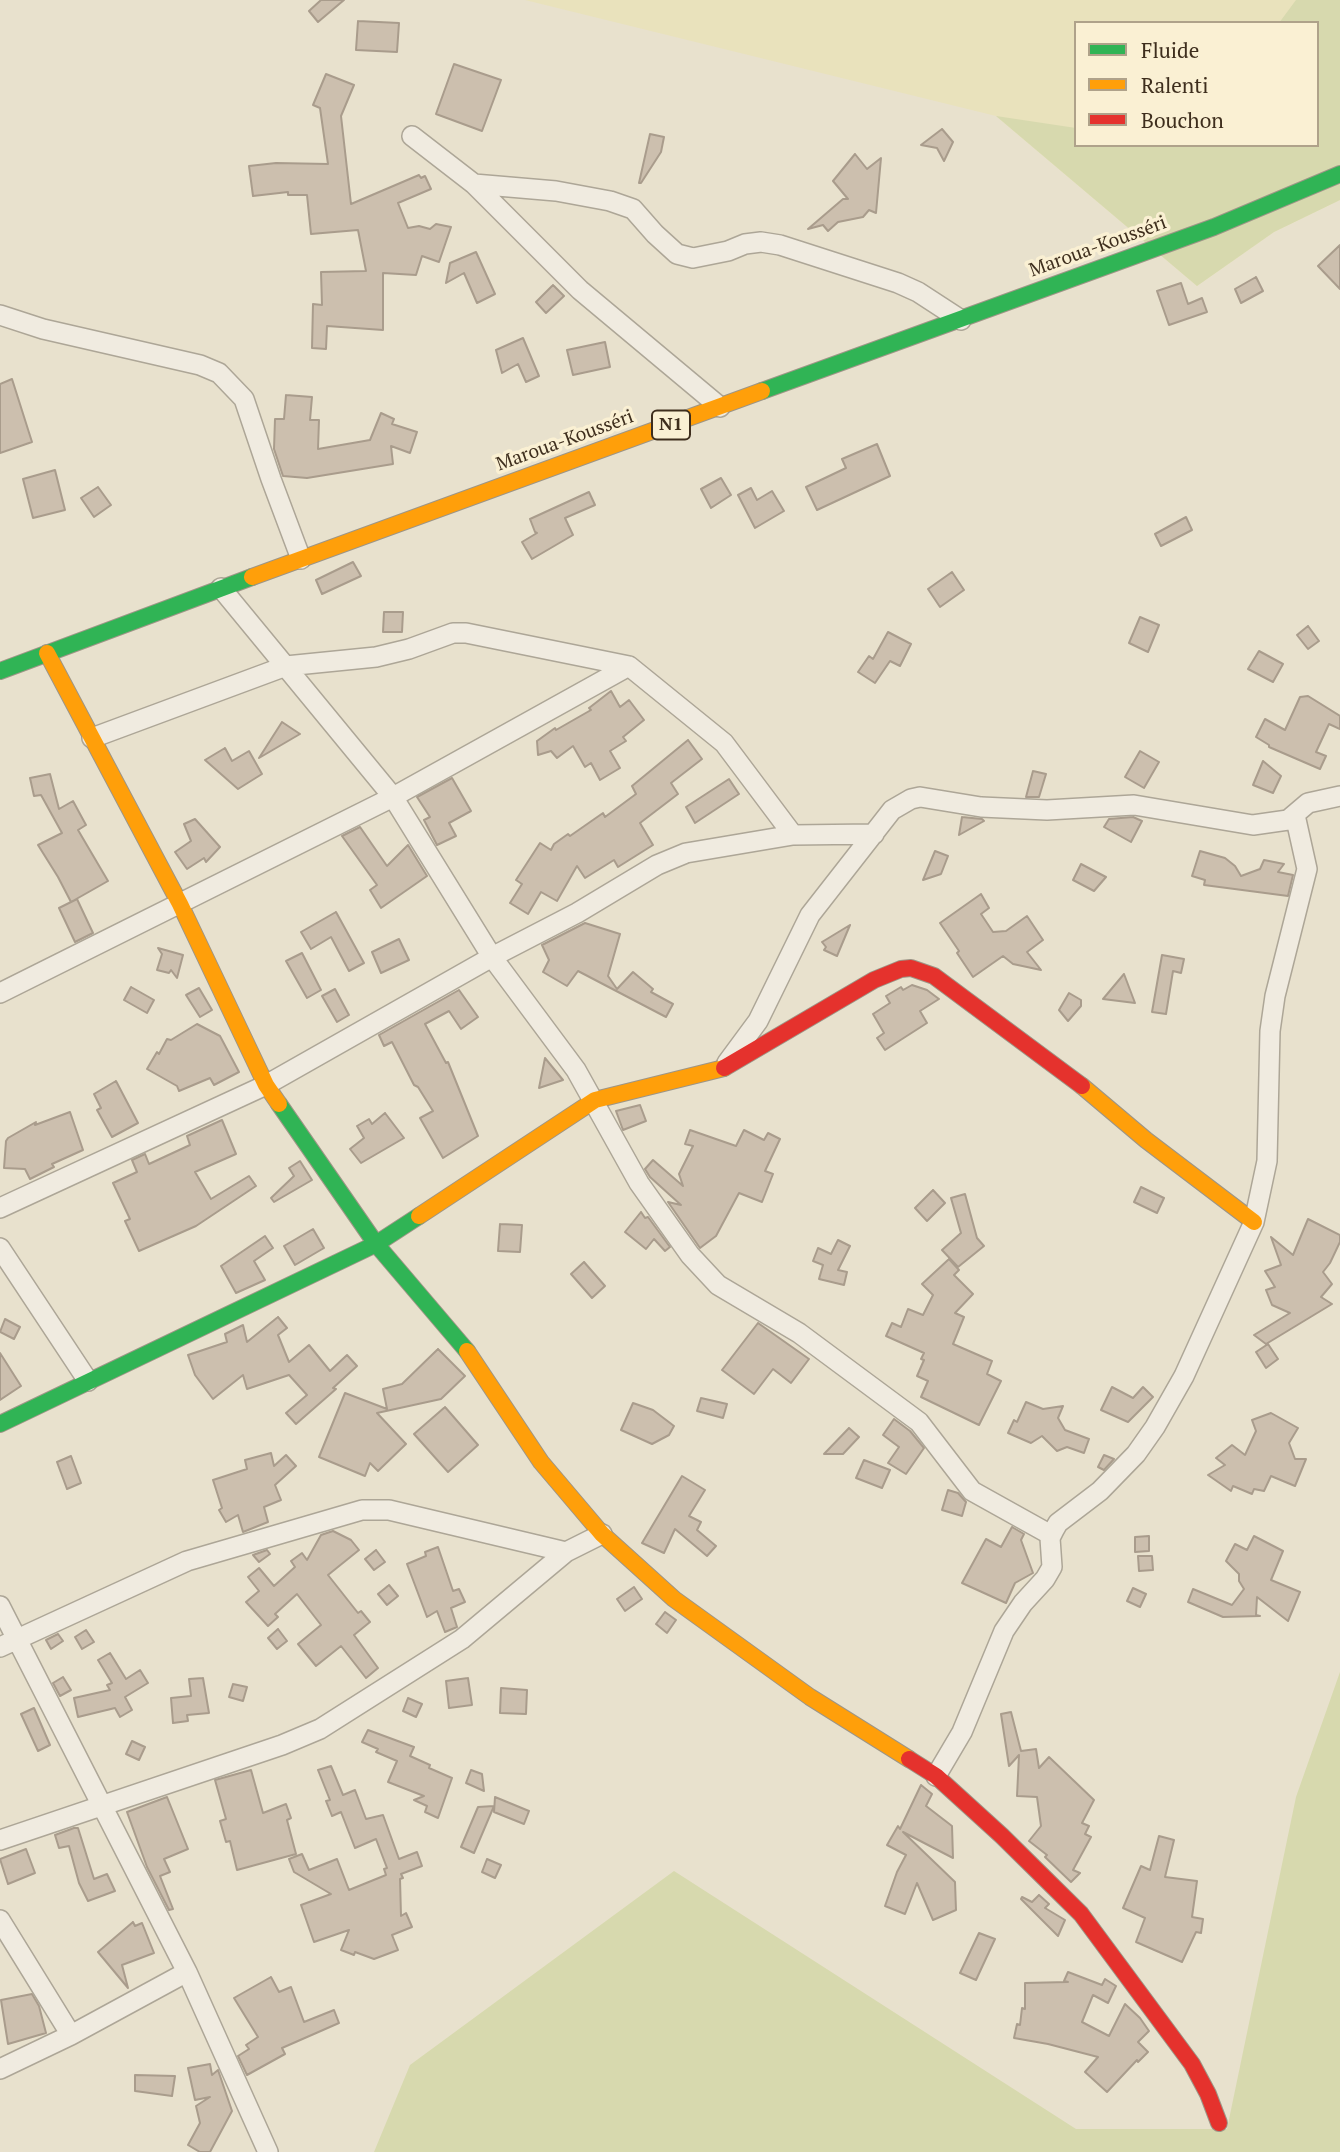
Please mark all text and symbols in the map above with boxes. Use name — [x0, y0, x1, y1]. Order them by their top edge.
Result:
legend — [1074, 21, 1319, 147]
text: Fluide — [1141, 36, 1199, 64]
text: Ralenti — [1141, 71, 1208, 99]
text: Bouchon — [1141, 106, 1224, 134]
street label: Maroua-Kousséri — [1026, 212, 1170, 282]
street label: Maroua-Kousséri — [493, 406, 637, 476]
road number: N1 — [652, 410, 690, 440]

